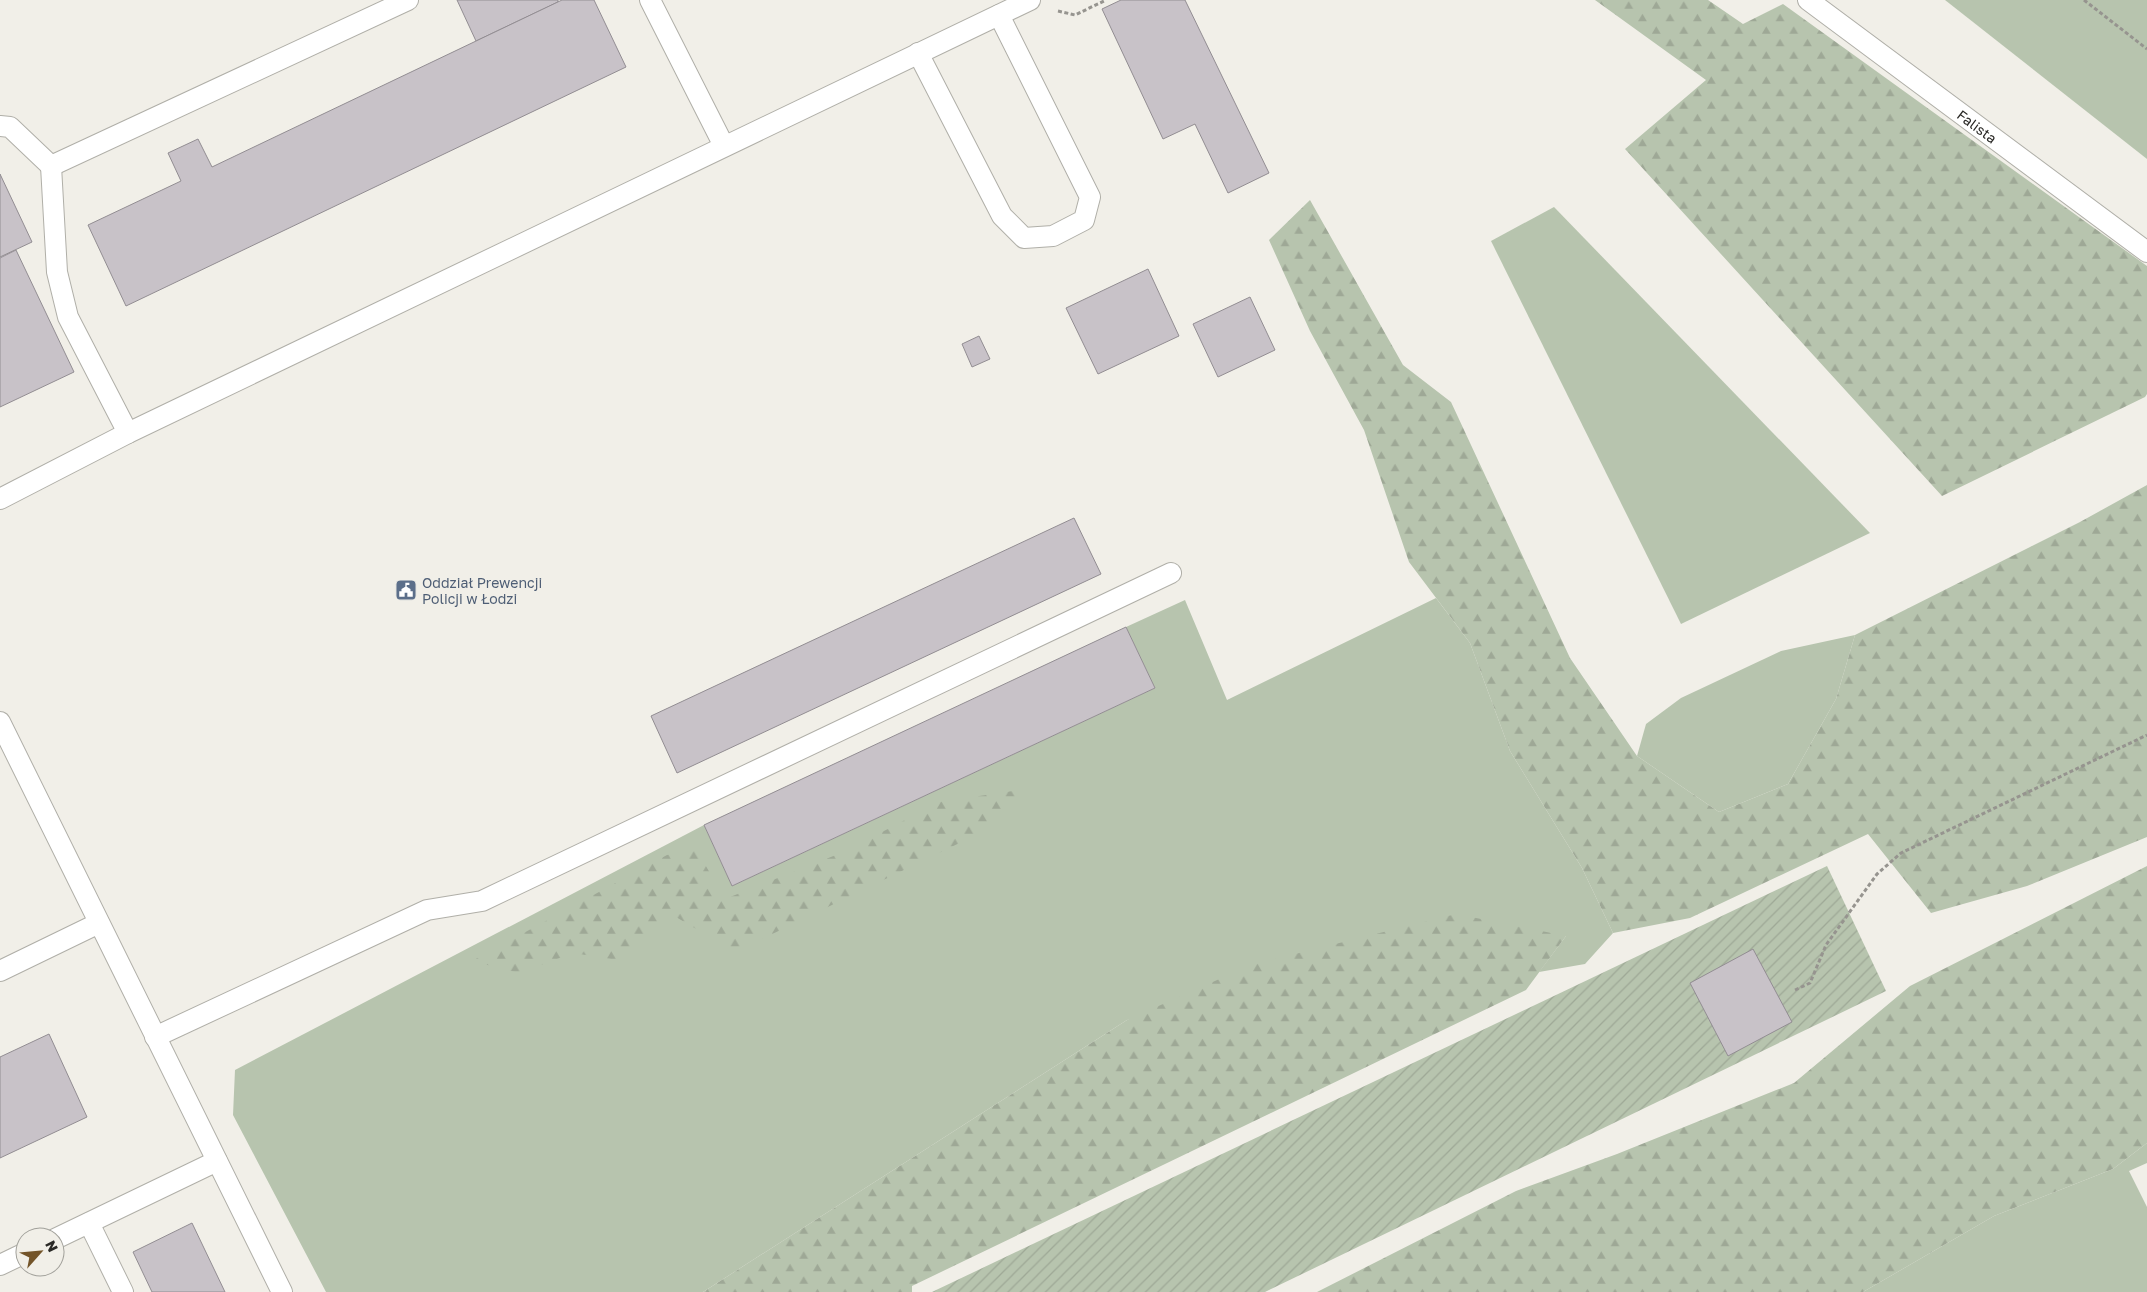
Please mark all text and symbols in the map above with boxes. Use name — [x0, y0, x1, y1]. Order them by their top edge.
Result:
street label: Falista — [1954, 106, 2001, 146]
place label: Oddział Prewencji Policji w Łodzi — [422, 574, 542, 607]
public building icon: Oddział Prewencji Policji w Łodzi — [394, 578, 418, 602]
north arrow — [15, 1227, 65, 1277]
text: N — [42, 1237, 62, 1254]

